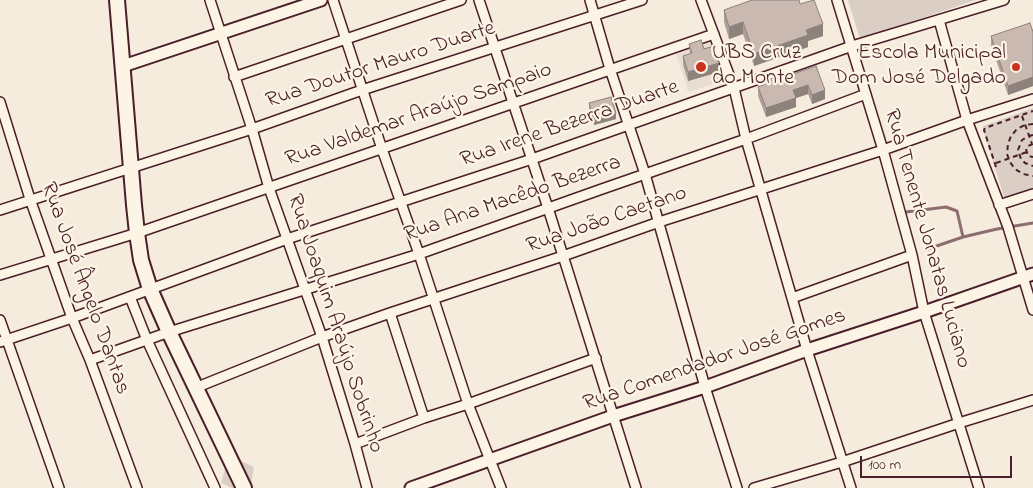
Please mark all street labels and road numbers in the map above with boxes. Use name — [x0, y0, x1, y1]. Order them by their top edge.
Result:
street label: Rua Doutor Mauro Duarte — [263, 16, 499, 116]
street label: Rua Valdemar Araújo Sampaio — [282, 58, 556, 174]
street label: Rua Irene Bezerra Duarte — [457, 75, 683, 175]
street label: Rua Tenente Jonatas Luciano — [876, 106, 976, 372]
street label: Rua Ana Macêdo Bezerra — [401, 151, 625, 249]
street label: Rua José Ângelo Dantas — [33, 179, 135, 399]
street label: Rua João Caetano — [523, 181, 691, 261]
street label: Rua Joaquim Araújo Sobrinho — [280, 191, 388, 457]
street label: Rua Comendador José Gomes — [580, 304, 850, 418]

